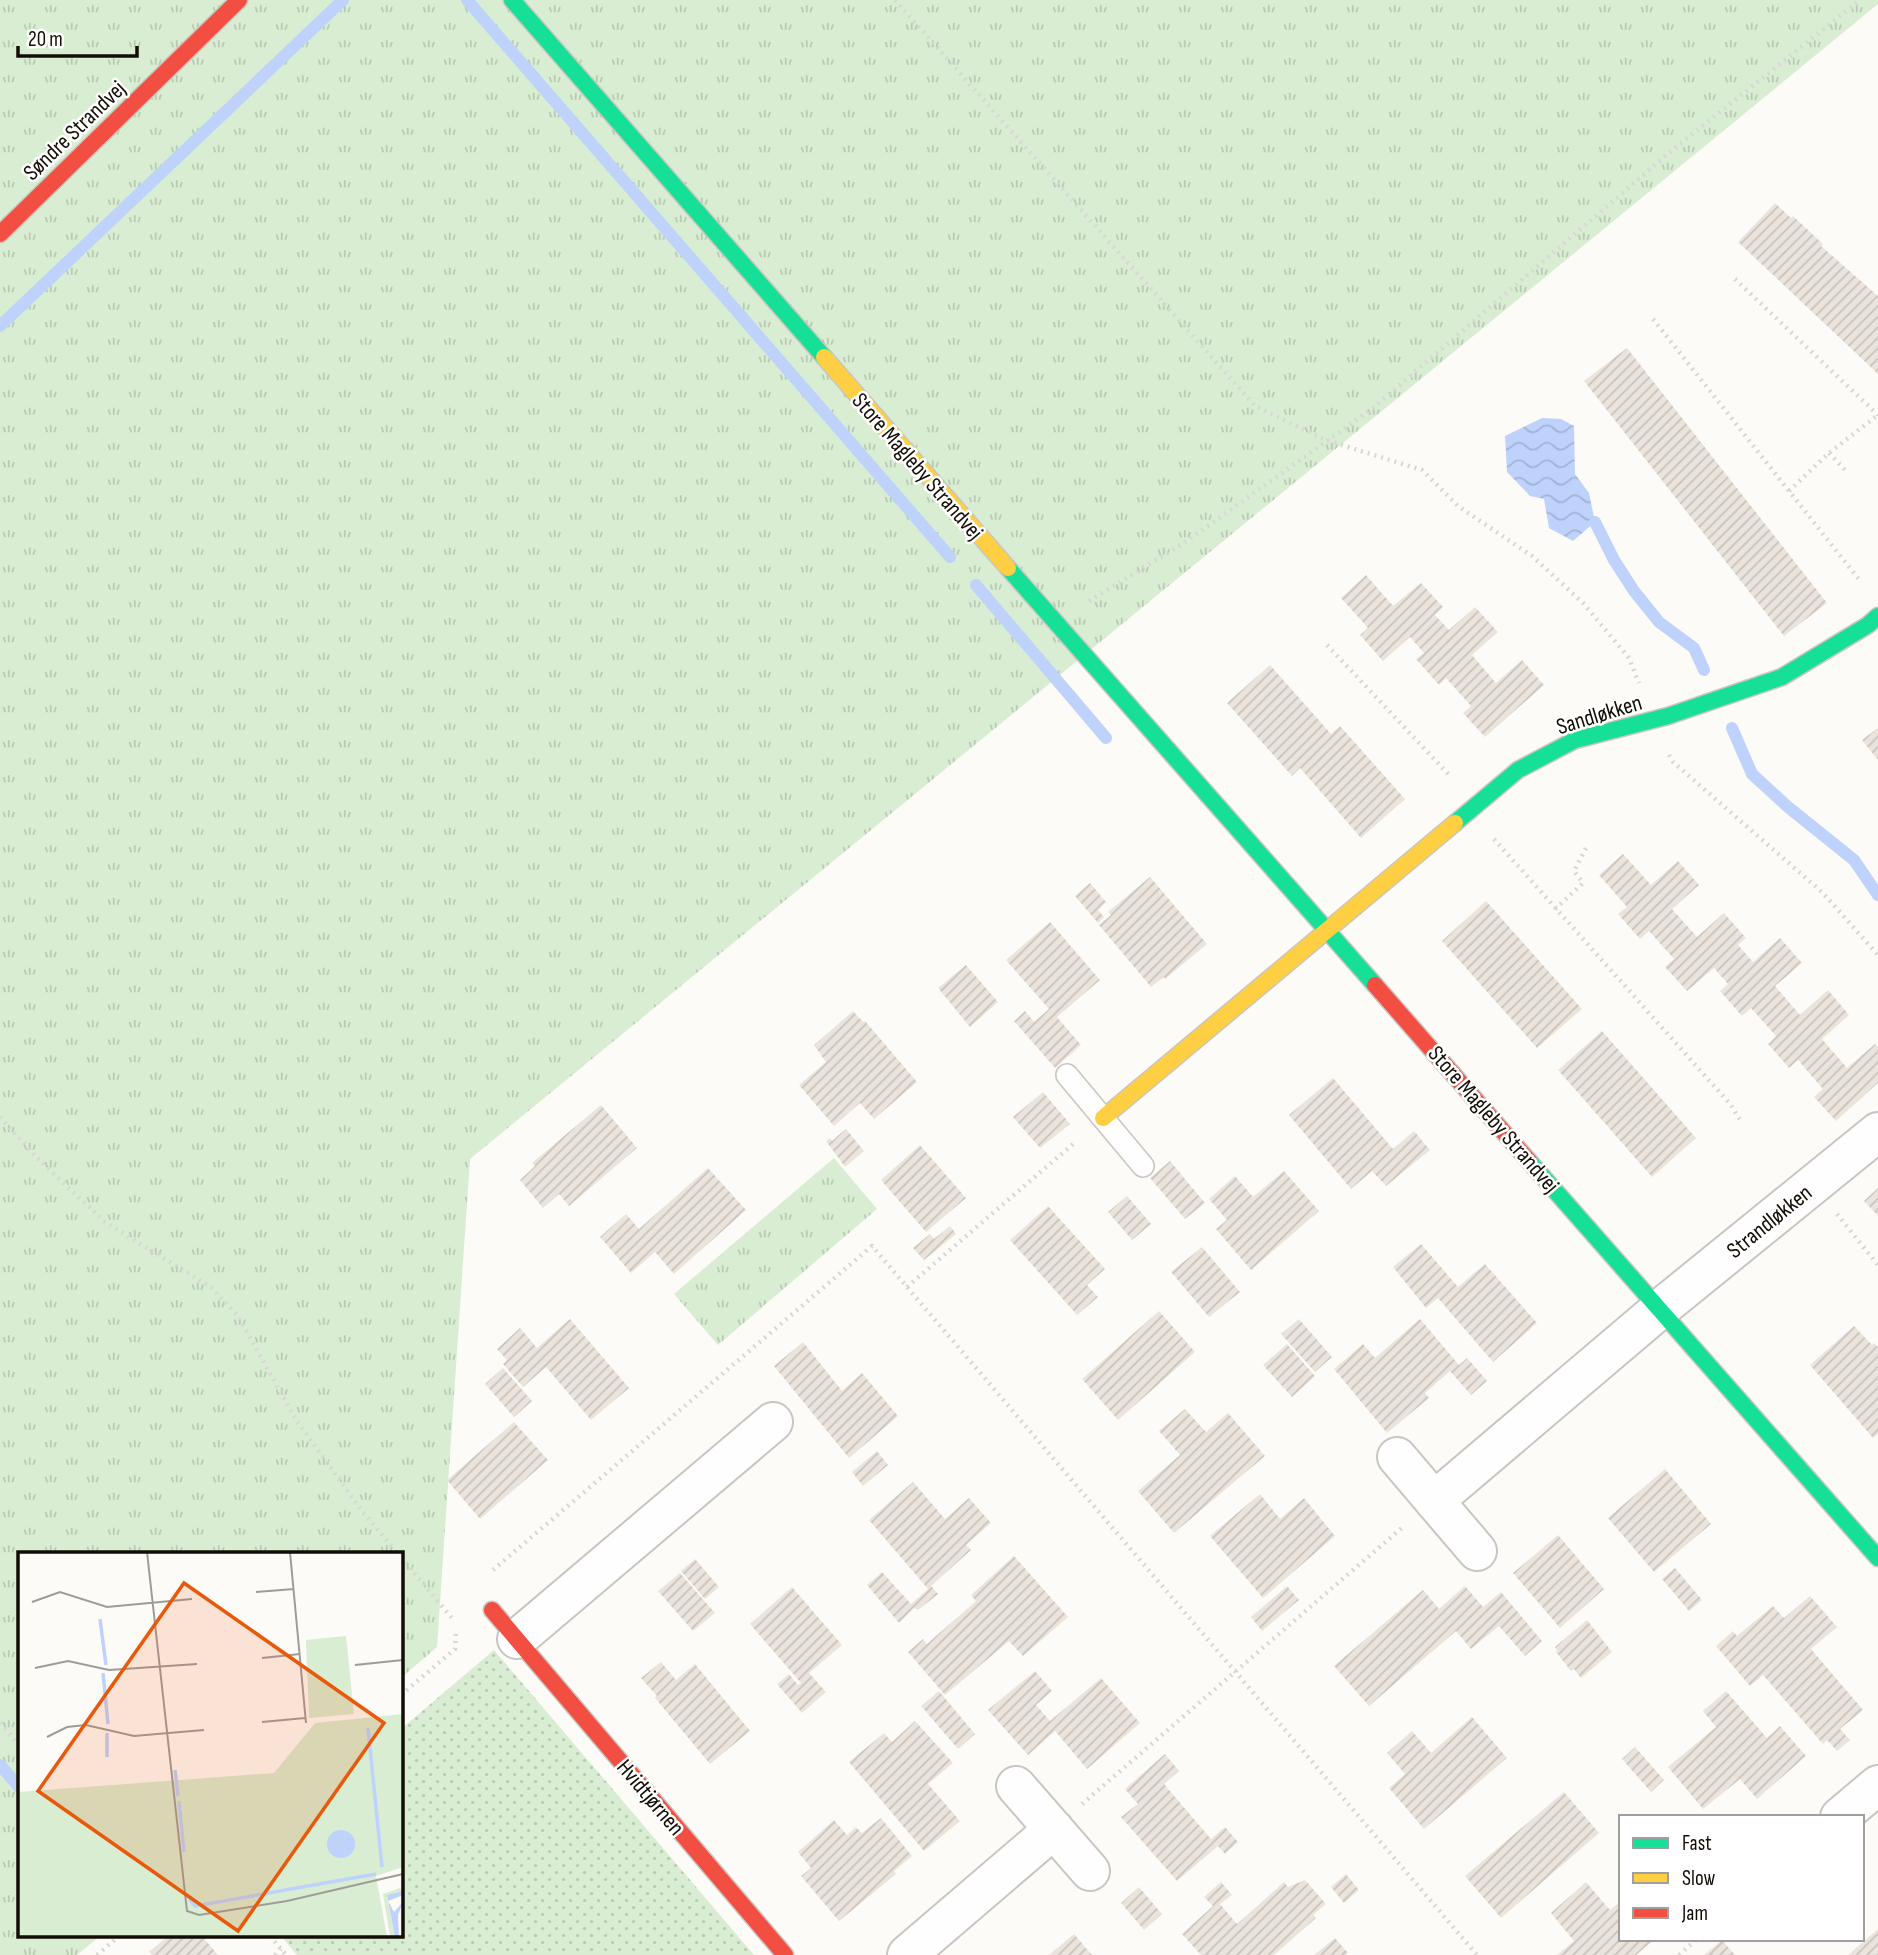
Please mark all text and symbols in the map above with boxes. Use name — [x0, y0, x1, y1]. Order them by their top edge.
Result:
scale bar — [18, 14, 136, 58]
text: 20 m — [28, 27, 63, 52]
street label: Søndre Strandvej — [18, 75, 132, 186]
street label: Store Magleby Strandvej — [846, 387, 989, 546]
street label: Sandløkken — [1553, 689, 1646, 741]
street label: Store Magleby Strandvej — [1422, 1040, 1565, 1199]
street label: Strandløkken — [1721, 1179, 1818, 1265]
inset map — [18, 1552, 402, 1938]
street label: Hvidtjørnen — [610, 1754, 690, 1841]
legend — [1619, 1815, 1864, 1941]
text: Fast — [1682, 1831, 1712, 1856]
text: Slow — [1682, 1866, 1716, 1891]
text: Jam — [1681, 1901, 1708, 1926]

